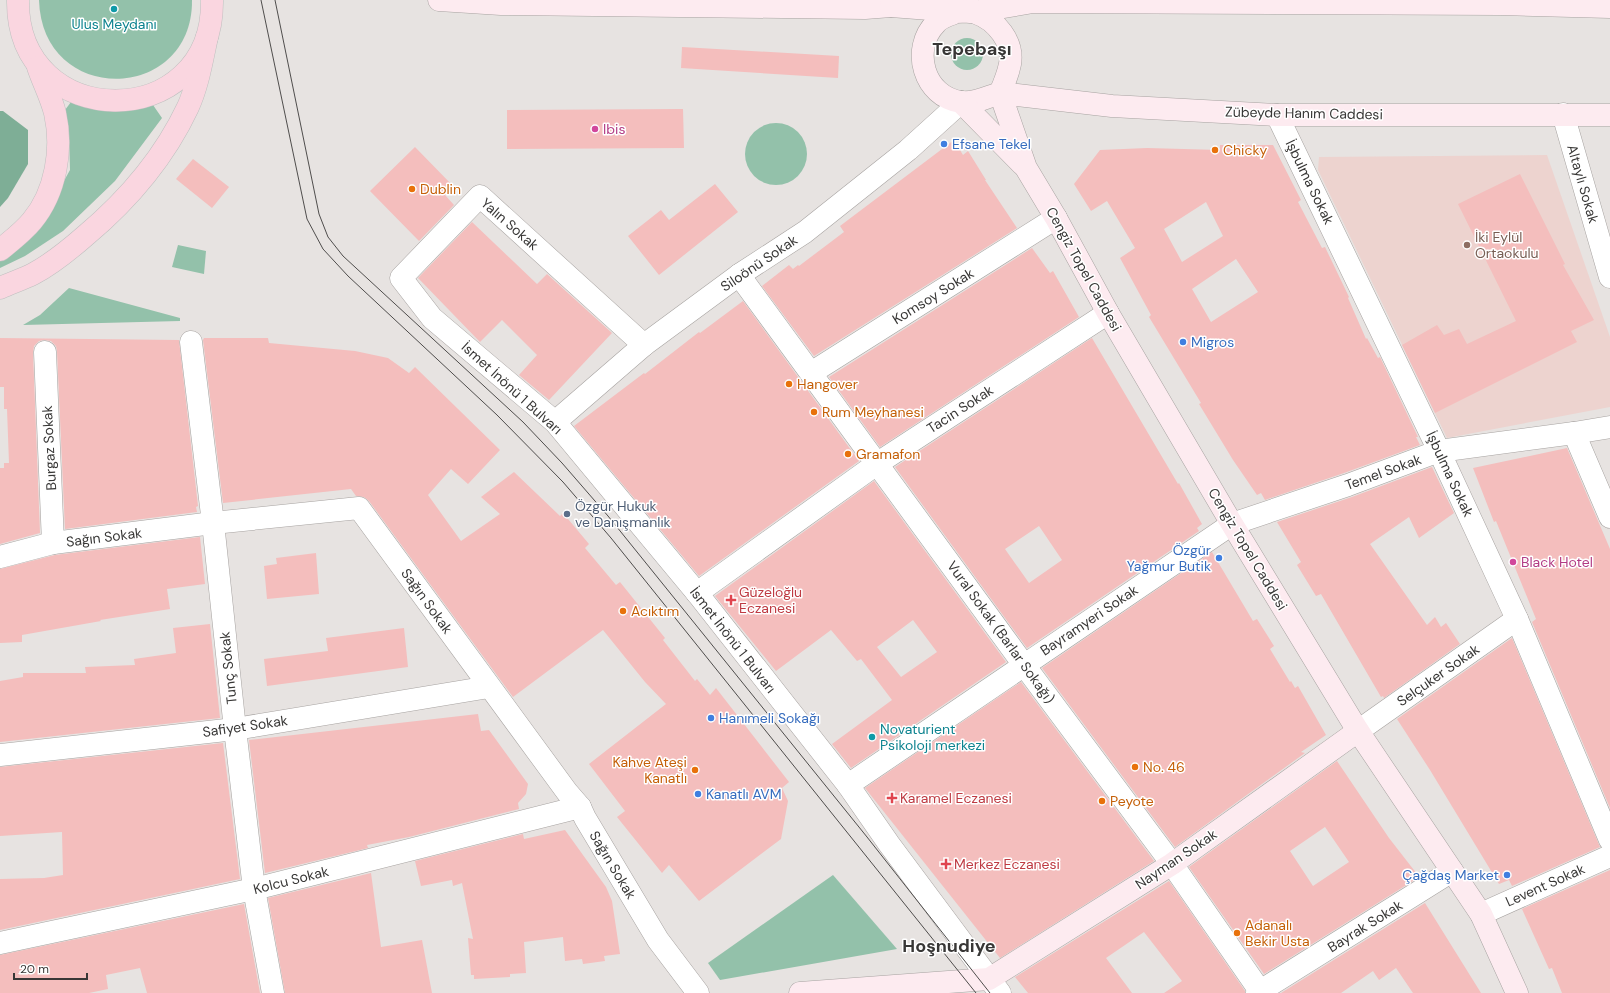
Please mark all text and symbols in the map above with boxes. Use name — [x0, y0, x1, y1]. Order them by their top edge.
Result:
marker: Ulus Meydanı — [109, 4, 119, 14]
place label: Ulus Meydanı — [71, 15, 157, 33]
district label: Tepebaşı — [932, 37, 1012, 61]
street label: Zübeyde Hanım Caddesi — [1225, 103, 1383, 123]
place label: Ibis — [603, 120, 625, 138]
marker: Ibis — [590, 124, 600, 134]
place label: Efsane Tekel — [952, 135, 1031, 153]
street label: İşbulma Sokak — [1282, 137, 1338, 227]
marker: Efsane Tekel — [939, 139, 949, 149]
place label: Chicky — [1223, 141, 1268, 159]
street label: Altaylı Sokak — [1563, 143, 1603, 225]
marker: Chicky — [1210, 145, 1220, 155]
place label: Dublin — [420, 180, 461, 198]
marker: Dublin — [407, 184, 417, 194]
street label: Yalın Sokak — [477, 194, 543, 254]
street label: Cengiz Topel Caddesi — [1042, 204, 1126, 334]
place label: İki Eylül Ortaokulu — [1475, 228, 1539, 262]
street label: Siloönü Sokak — [717, 231, 801, 295]
marker: İki Eylül Ortaokulu — [1462, 240, 1472, 250]
street label: Komsoy Sokak — [889, 264, 977, 328]
place label: Migros — [1191, 333, 1234, 351]
marker: Migros — [1178, 337, 1188, 347]
street label: İsmet İnönü 1 Bulvarı — [458, 338, 566, 438]
place label: Hangover — [797, 375, 858, 393]
marker: Hangover — [784, 379, 794, 389]
street label: Tacin Sokak — [923, 381, 997, 437]
place label: Rum Meyhanesi — [822, 403, 924, 421]
street label: Burgaz Sokak — [38, 405, 60, 491]
marker: Rum Meyhanesi — [809, 407, 819, 417]
street label: İşbulma Sokak — [1422, 428, 1478, 520]
place label: Gramafon — [856, 445, 920, 463]
marker: Gramafon — [843, 449, 853, 459]
street label: Temel Sokak — [1342, 450, 1424, 494]
street label: Cengiz Topel Caddesi — [1204, 485, 1292, 613]
place label: Özgür Hukuk ve Danışmanlık — [575, 497, 671, 531]
marker: Özgür Hukuk ve Danışmanlık — [562, 509, 572, 519]
street label: Sağın Sokak — [65, 523, 143, 551]
place label: Özgür Yağmur Butik — [1127, 541, 1211, 575]
marker: Özgür Yağmur Butik — [1214, 553, 1224, 563]
place label: Black Hotel — [1521, 553, 1593, 571]
street label: Vural Sokak (Barlar Sokağı) — [943, 557, 1059, 707]
marker: Black Hotel — [1508, 557, 1518, 567]
street label: Sağın Sokak — [397, 565, 457, 637]
street label: Bayramyeri Sokak — [1037, 581, 1141, 659]
street label: İsmet İnönü 1 Bulvarı — [686, 583, 780, 697]
place label: Güzeloğlu Eczanesi — [739, 583, 802, 617]
marker: Güzeloğlu Eczanesi — [726, 595, 736, 605]
place label: Acıktım — [631, 602, 679, 620]
marker: Acıktım — [618, 606, 628, 616]
street label: Tunç Sokak — [215, 631, 241, 705]
street label: Selçuker Sokak — [1393, 640, 1483, 710]
place label: Hanımeli Sokağı — [719, 709, 820, 727]
street label: Safiyet Sokak — [201, 711, 289, 741]
marker: Hanımeli Sokağı — [706, 713, 716, 723]
place label: Novaturient Psikoloji merkezi — [880, 720, 985, 754]
marker: Novaturient Psikoloji merkezi — [867, 732, 877, 742]
place label: Kahve Ateşi Kanatlı — [613, 753, 687, 787]
place label: No. 46 — [1143, 758, 1185, 776]
marker: No. 46 — [1130, 762, 1140, 772]
marker: Kahve Ateşi Kanatlı — [690, 765, 700, 775]
place label: Kanatlı AVM — [706, 785, 781, 803]
marker: Kanatlı AVM — [693, 789, 703, 799]
place label: Karamel Eczanesi — [900, 789, 1012, 807]
place label: Peyote — [1110, 792, 1154, 810]
marker: Karamel Eczanesi — [887, 793, 897, 803]
marker: Peyote — [1097, 796, 1107, 806]
street label: Nayman Sokak — [1132, 825, 1220, 893]
street label: Sağın Sokak — [586, 828, 640, 902]
place label: Merkez Eczanesi — [954, 855, 1060, 873]
marker: Merkez Eczanesi — [941, 859, 951, 869]
street label: Levent Sokak — [1502, 859, 1588, 911]
street label: Kolcu Sokak — [251, 862, 331, 898]
place label: Çağdaş Market — [1402, 866, 1499, 884]
marker: Çağdaş Market — [1502, 870, 1512, 880]
street label: Bayrak Sokak — [1324, 896, 1406, 956]
place label: Adanalı Bekir Usta — [1245, 916, 1310, 950]
marker: Adanalı Bekir Usta — [1232, 928, 1242, 938]
district label: Hoşnudiye — [902, 934, 996, 958]
scale bar — [14, 955, 87, 981]
text: 20 m — [20, 961, 49, 977]

